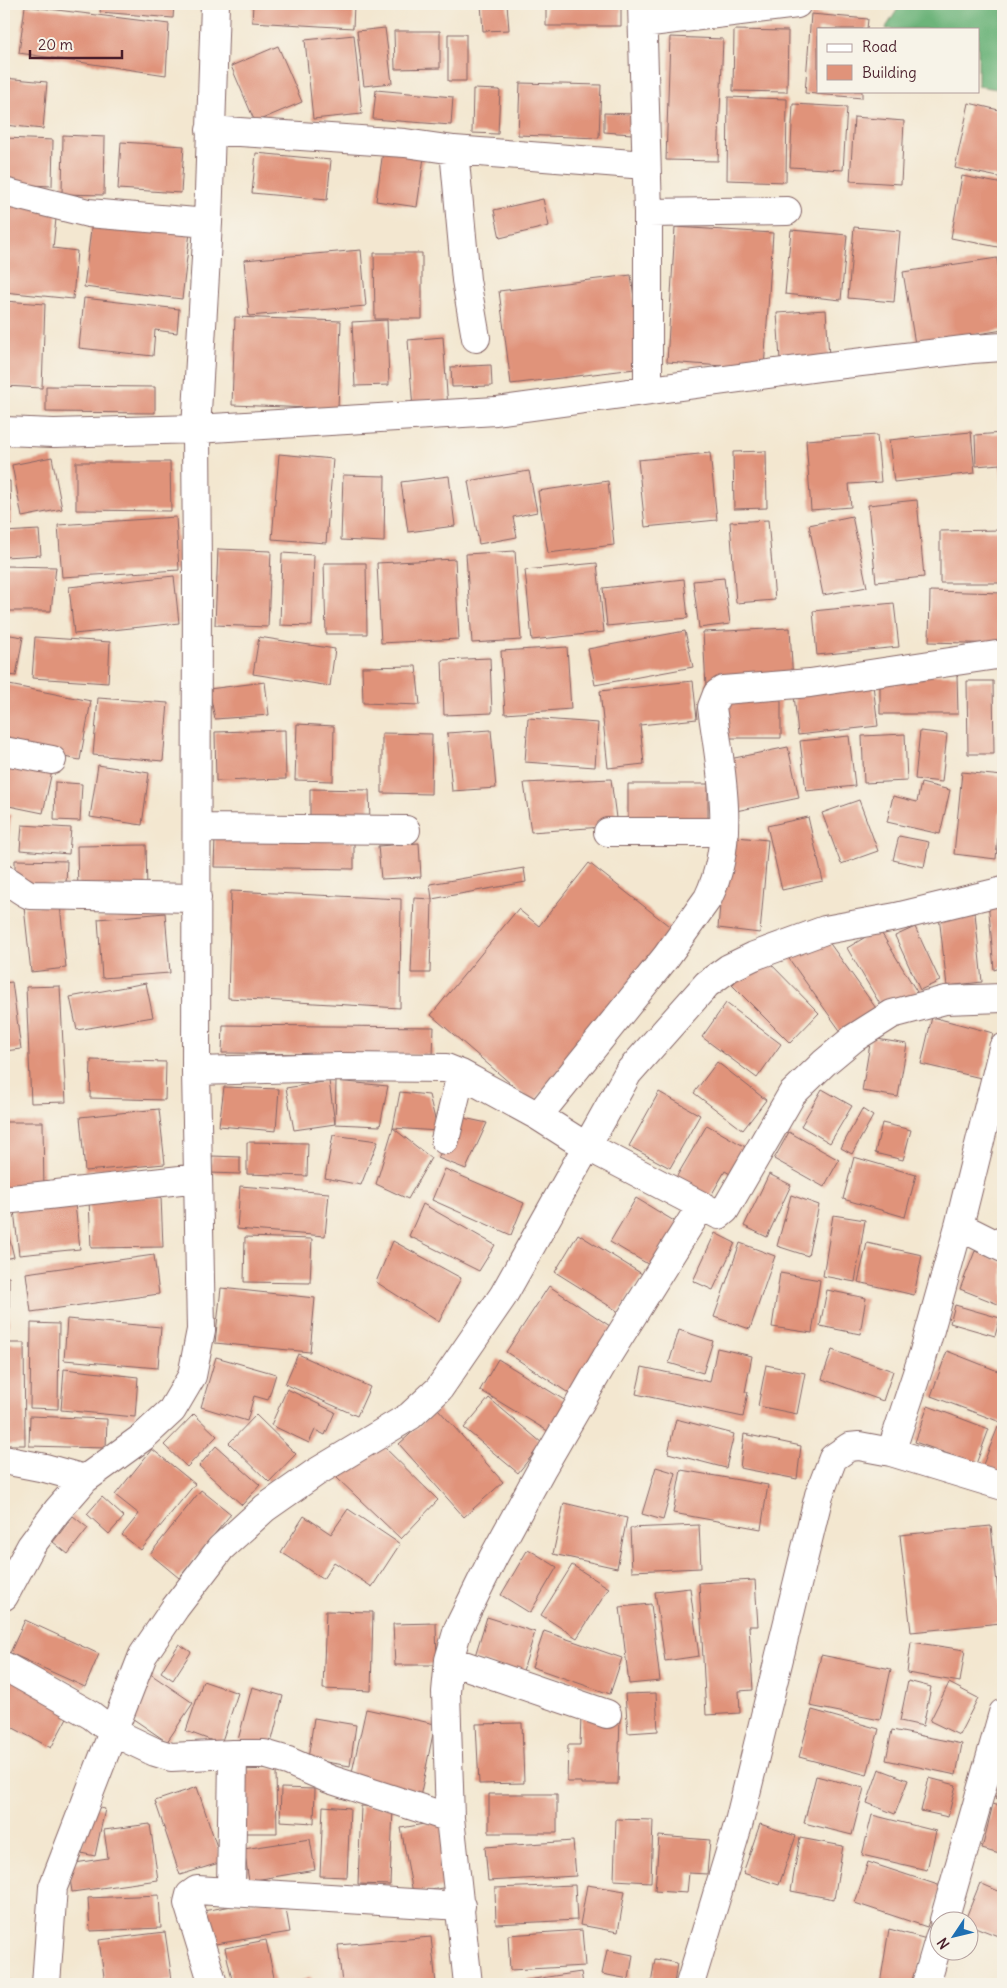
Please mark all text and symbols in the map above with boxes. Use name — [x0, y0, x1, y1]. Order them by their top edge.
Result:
scale bar — [30, 28, 122, 60]
legend — [817, 28, 980, 92]
text: 20 m — [38, 35, 73, 54]
text: Road — [862, 37, 897, 56]
text: Building — [862, 63, 917, 82]
north arrow — [930, 1910, 980, 1960]
text: N — [933, 1934, 954, 1953]

